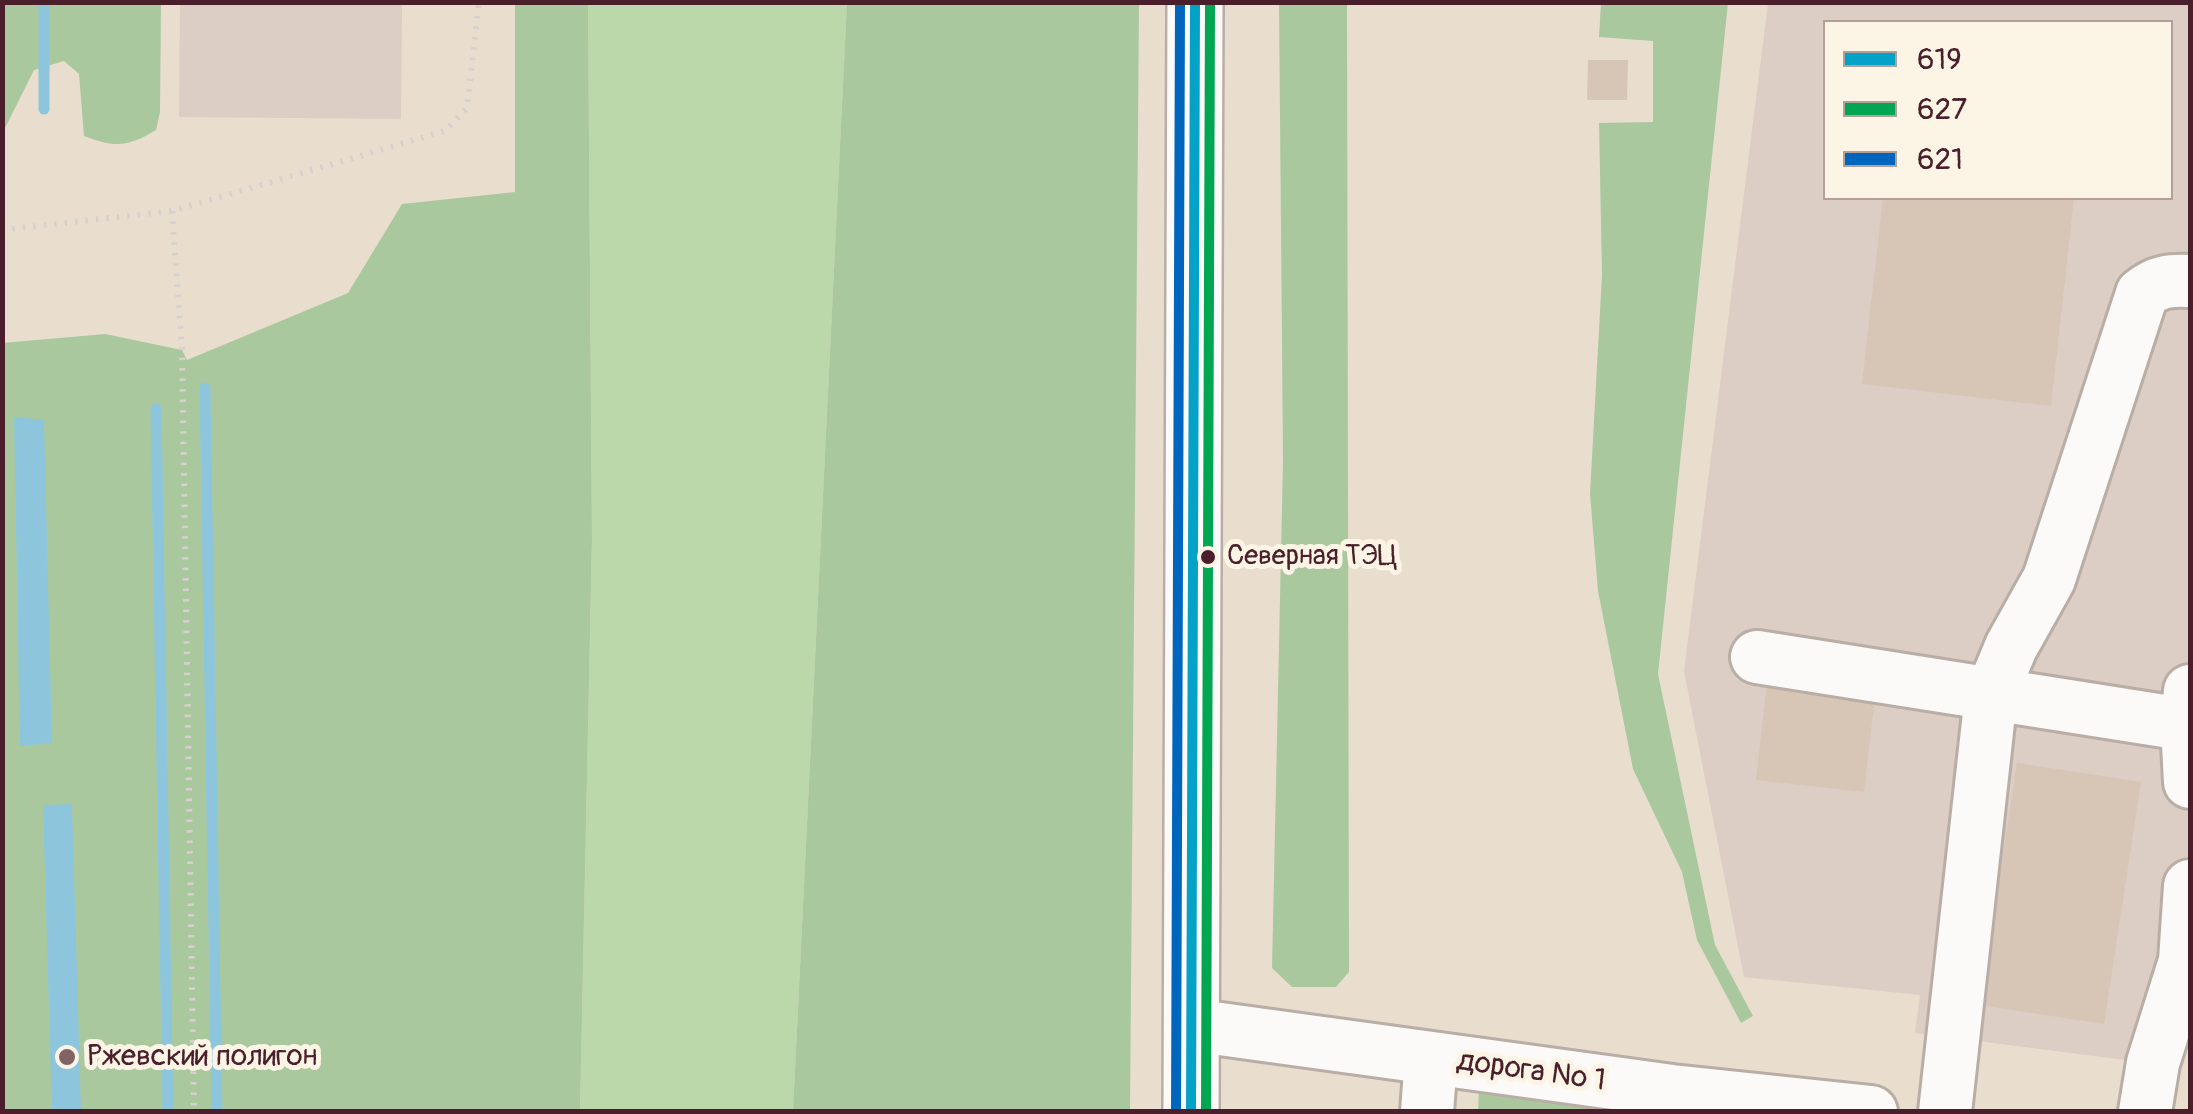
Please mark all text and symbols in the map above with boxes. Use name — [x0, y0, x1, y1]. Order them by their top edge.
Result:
legend — [1823, 20, 2173, 200]
text: 619 — [1917, 41, 1962, 78]
text: 627 — [1917, 91, 1967, 128]
text: 621 — [1917, 141, 1963, 178]
place label: Северная ТЭЦ — [1227, 540, 1397, 574]
marker: Северная ТЭЦ — [1198, 547, 1218, 567]
place label: Ржевский полигон — [87, 1039, 317, 1075]
street label: дорога № 1 — [1454, 1044, 1608, 1100]
marker: Ржевский полигон — [56, 1046, 78, 1068]

